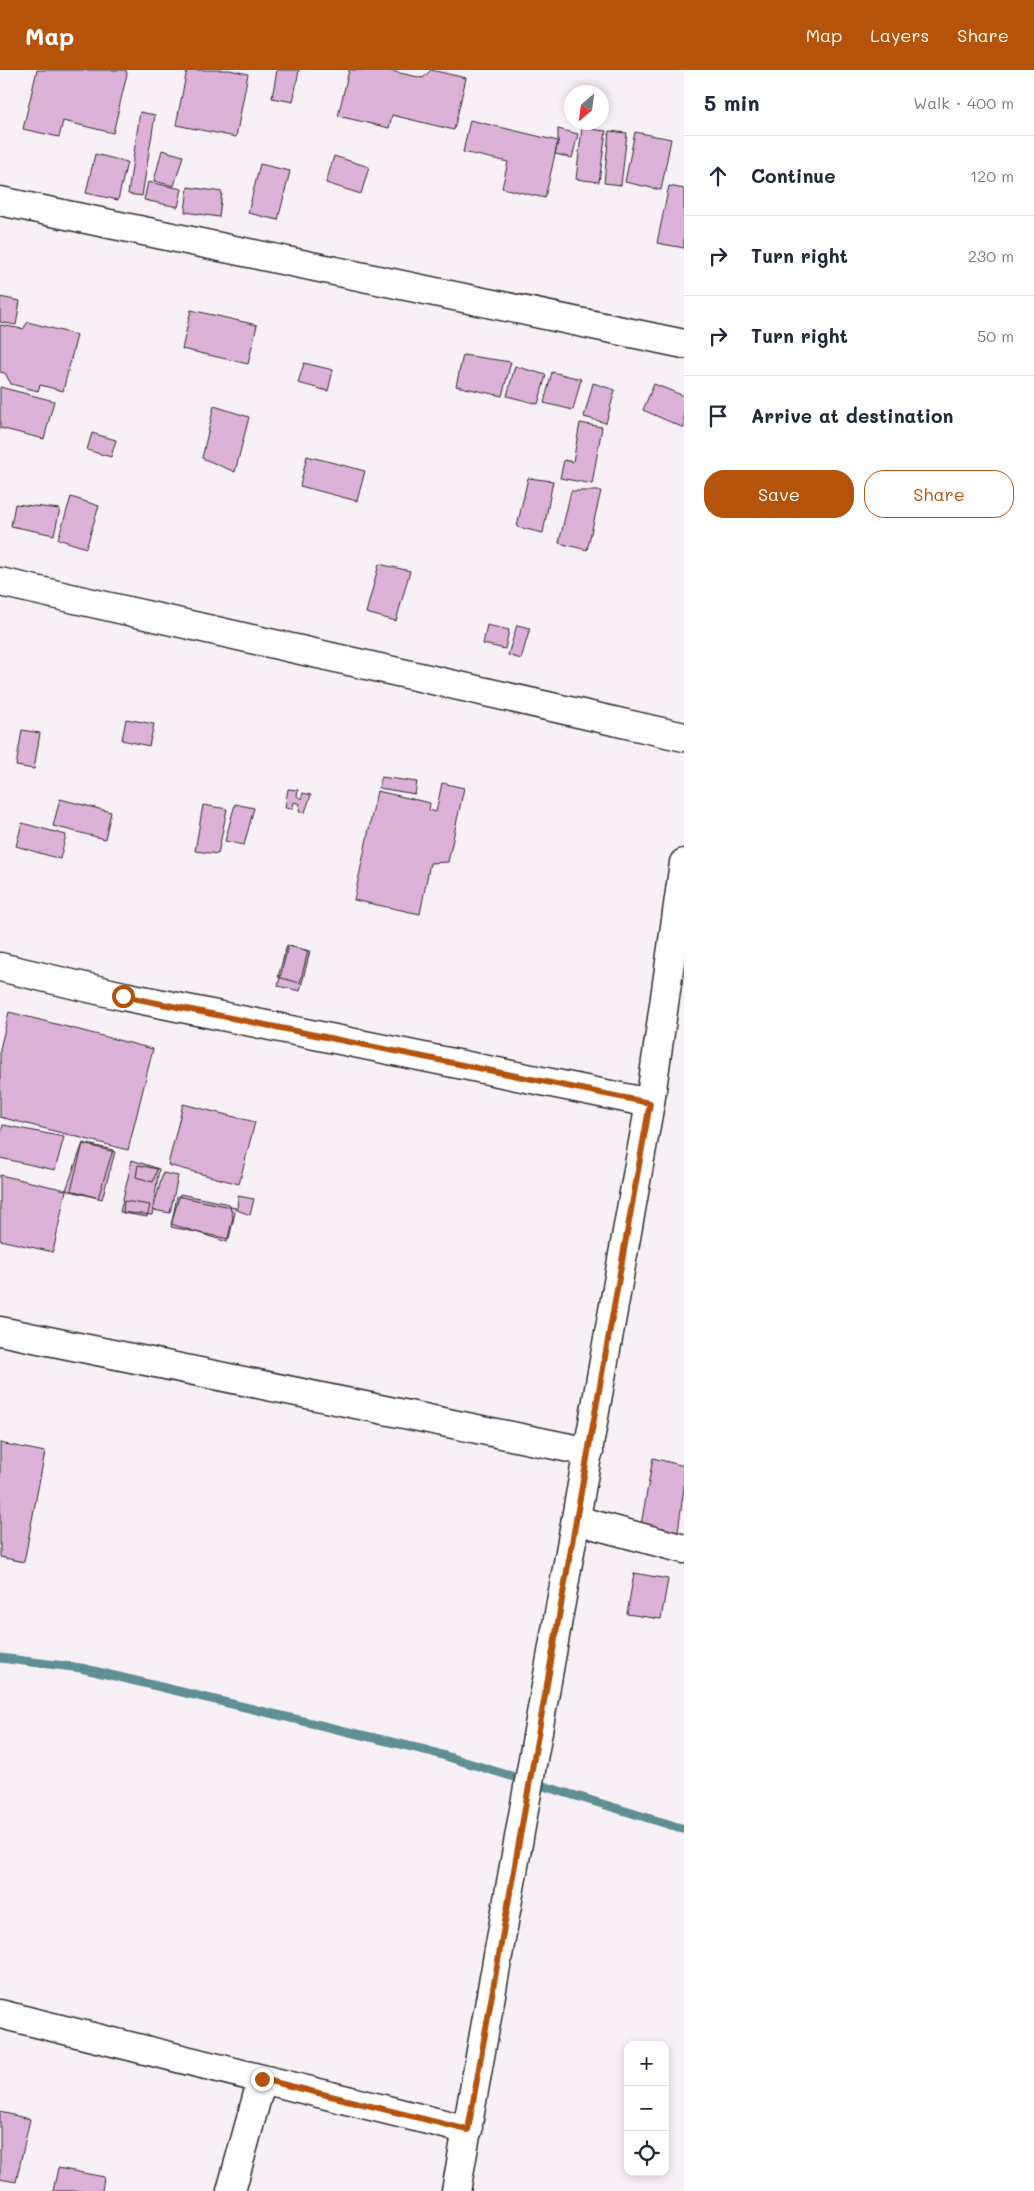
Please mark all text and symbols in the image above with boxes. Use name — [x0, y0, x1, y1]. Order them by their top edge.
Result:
text: Map — [25, 20, 74, 51]
text: Map — [806, 23, 842, 47]
text: Layers — [870, 23, 929, 47]
text: Share — [957, 23, 1009, 47]
north arrow — [564, 85, 609, 130]
text: 5 min — [704, 89, 760, 116]
text: Walk · 400 m — [913, 92, 1014, 113]
icon: ahead — [704, 162, 732, 190]
text: Continue — [751, 163, 836, 188]
text: 120 m — [970, 165, 1014, 186]
icon: right — [704, 242, 732, 270]
text: Turn right — [751, 243, 848, 268]
text: 230 m — [968, 245, 1014, 266]
icon: right — [704, 322, 732, 350]
text: Turn right — [751, 323, 848, 348]
text: 50 m — [977, 325, 1014, 346]
icon: arrive — [704, 402, 732, 430]
text: Arrive at destination — [751, 403, 954, 428]
button: Save — [704, 470, 854, 518]
button: Share — [864, 470, 1014, 518]
route start — [112, 985, 135, 1008]
map controls — [624, 2041, 669, 2176]
button: + — [624, 2041, 669, 2086]
route end — [251, 2068, 274, 2091]
button: − — [624, 2086, 669, 2131]
button: locate — [624, 2131, 669, 2176]

